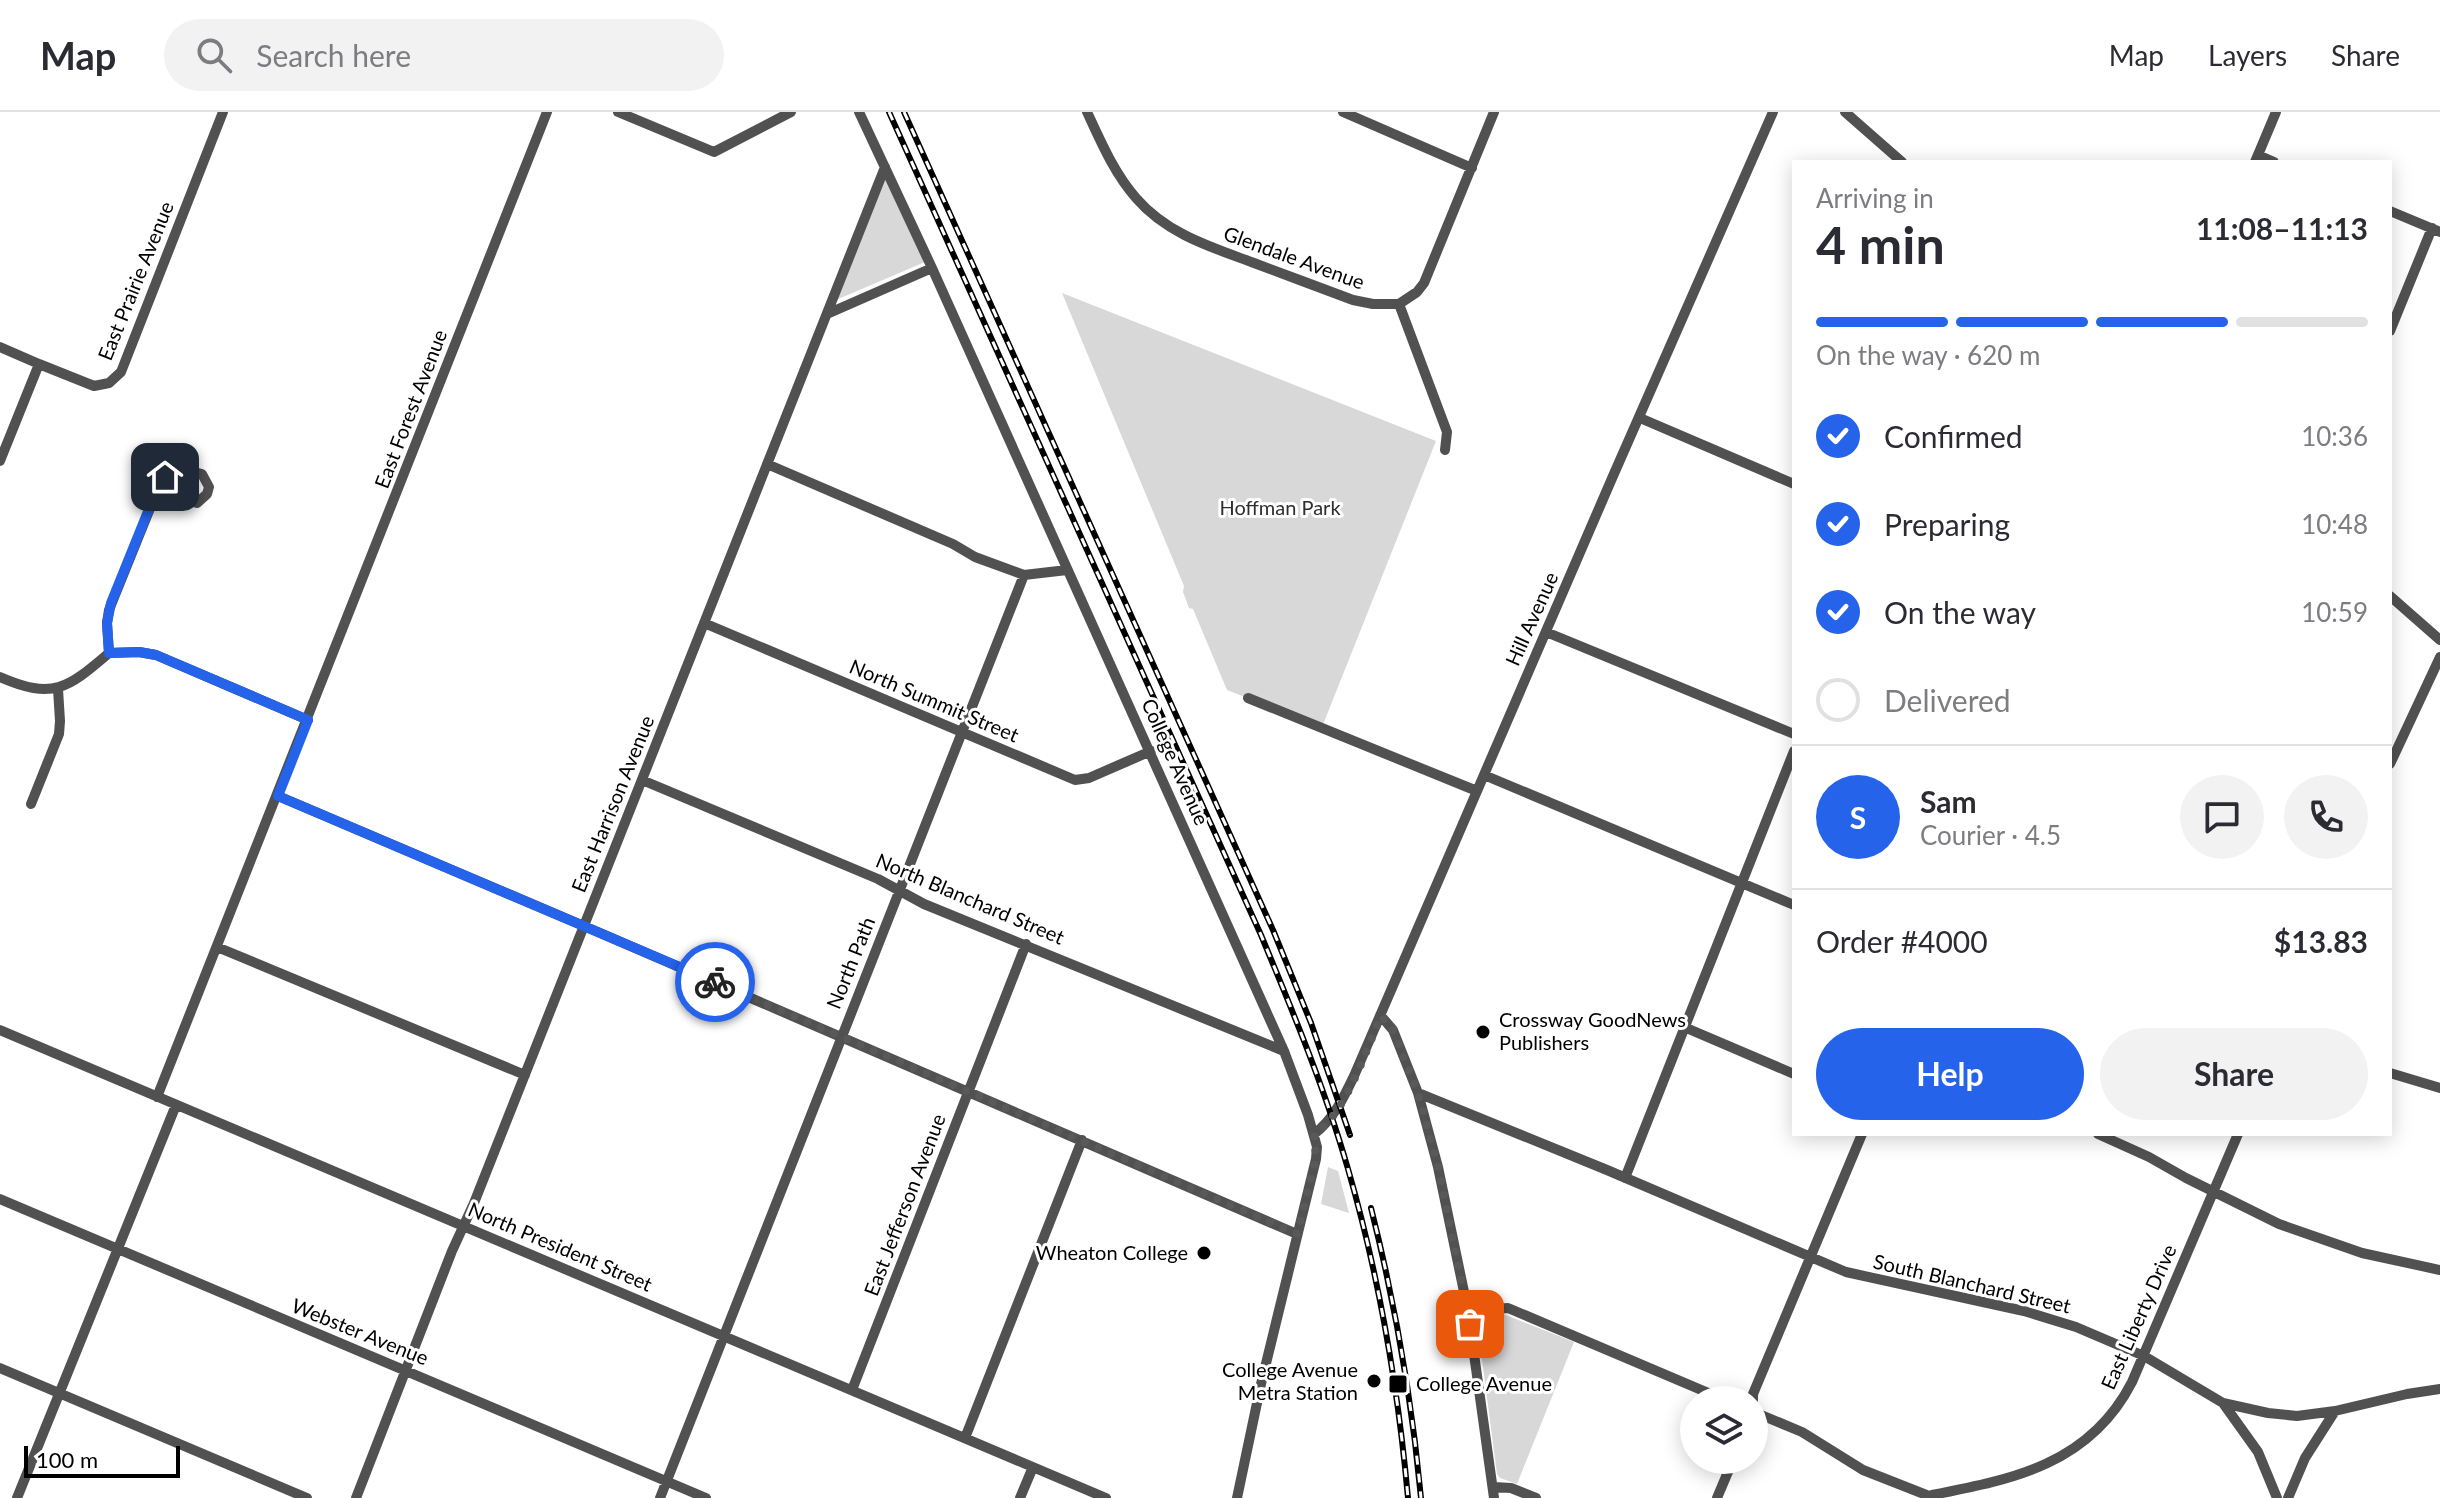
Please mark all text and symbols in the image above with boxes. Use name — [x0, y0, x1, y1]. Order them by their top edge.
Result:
search box — [164, 19, 724, 91]
text: Map — [40, 32, 116, 78]
icon: search — [192, 33, 236, 77]
text: Search here — [256, 37, 411, 73]
text: Map — [2109, 38, 2164, 72]
text: Layers — [2208, 38, 2287, 72]
text: Share — [2331, 38, 2400, 72]
text: Arriving in — [1816, 182, 1934, 214]
street label: East Prairie Avenue — [92, 198, 178, 364]
text: 11:08–11:13 — [2196, 210, 2368, 246]
text: 4 min — [1816, 213, 1945, 275]
street label: Glendale Avenue — [1221, 220, 1368, 294]
street label: East Forest Avenue — [369, 326, 451, 491]
text: On the way · 620 m — [1816, 339, 2040, 371]
icon: check — [1816, 414, 1860, 458]
text: Confirmed — [1884, 418, 2023, 454]
text: 10:36 — [2301, 420, 2368, 452]
pin — [131, 443, 199, 511]
icon: home — [143, 455, 187, 499]
park label: Hoffman Park — [1219, 495, 1341, 519]
icon: check — [1816, 502, 1860, 546]
text: Preparing — [1884, 506, 2010, 542]
text: 10:48 — [2301, 508, 2368, 540]
street label: Hill Avenue — [1500, 568, 1562, 669]
icon: check — [1816, 590, 1860, 634]
text: On the way — [1884, 594, 2036, 630]
text: 10:59 — [2301, 596, 2368, 628]
street label: North Summit Street — [846, 654, 1023, 747]
text: Delivered — [1884, 682, 2011, 718]
street label: College Avenue — [1137, 695, 1215, 829]
street label: East Harrison Avenue — [566, 712, 658, 895]
button: chat — [2180, 775, 2264, 859]
button: phone — [2284, 775, 2368, 859]
text: Sam — [1920, 783, 1977, 819]
text: S — [1850, 799, 1866, 835]
text: Courier · 4.5 — [1920, 819, 2061, 851]
street label: North Blanchard Street — [873, 848, 1068, 949]
street label: North Path — [821, 913, 879, 1012]
text: Order #4000 — [1816, 923, 1988, 959]
text: $13.83 — [2274, 923, 2368, 959]
courier — [675, 942, 755, 1022]
icon: bike — [693, 960, 737, 1004]
place label: Crossway GoodNews Publishers — [1499, 1007, 1686, 1054]
marker: Crossway GoodNews Publishers — [1474, 1023, 1492, 1041]
button: Help — [1816, 1028, 2084, 1120]
button: Share — [2100, 1028, 2368, 1120]
street label: East Jefferson Avenue — [858, 1110, 950, 1299]
street label: North President Street — [465, 1196, 656, 1296]
place label: Wheaton College — [1036, 1240, 1188, 1264]
street label: East Liberty Drive — [2095, 1240, 2181, 1393]
marker: Wheaton College — [1195, 1244, 1213, 1262]
street label: South Blanchard Street — [1871, 1249, 2073, 1317]
pin — [1436, 1290, 1504, 1358]
street label: Webster Avenue — [289, 1293, 432, 1369]
icon: bag — [1448, 1302, 1492, 1346]
place label: College Avenue Metra Station — [1222, 1357, 1358, 1404]
place label: College Avenue — [1416, 1371, 1552, 1395]
marker: College Avenue Metra Station — [1365, 1372, 1383, 1390]
marker: College Avenue — [1387, 1373, 1409, 1395]
map controls — [1680, 1386, 1768, 1474]
button: layers — [1680, 1386, 1768, 1474]
scale bar — [24, 1442, 180, 1478]
text: 100 m — [36, 1446, 98, 1473]

